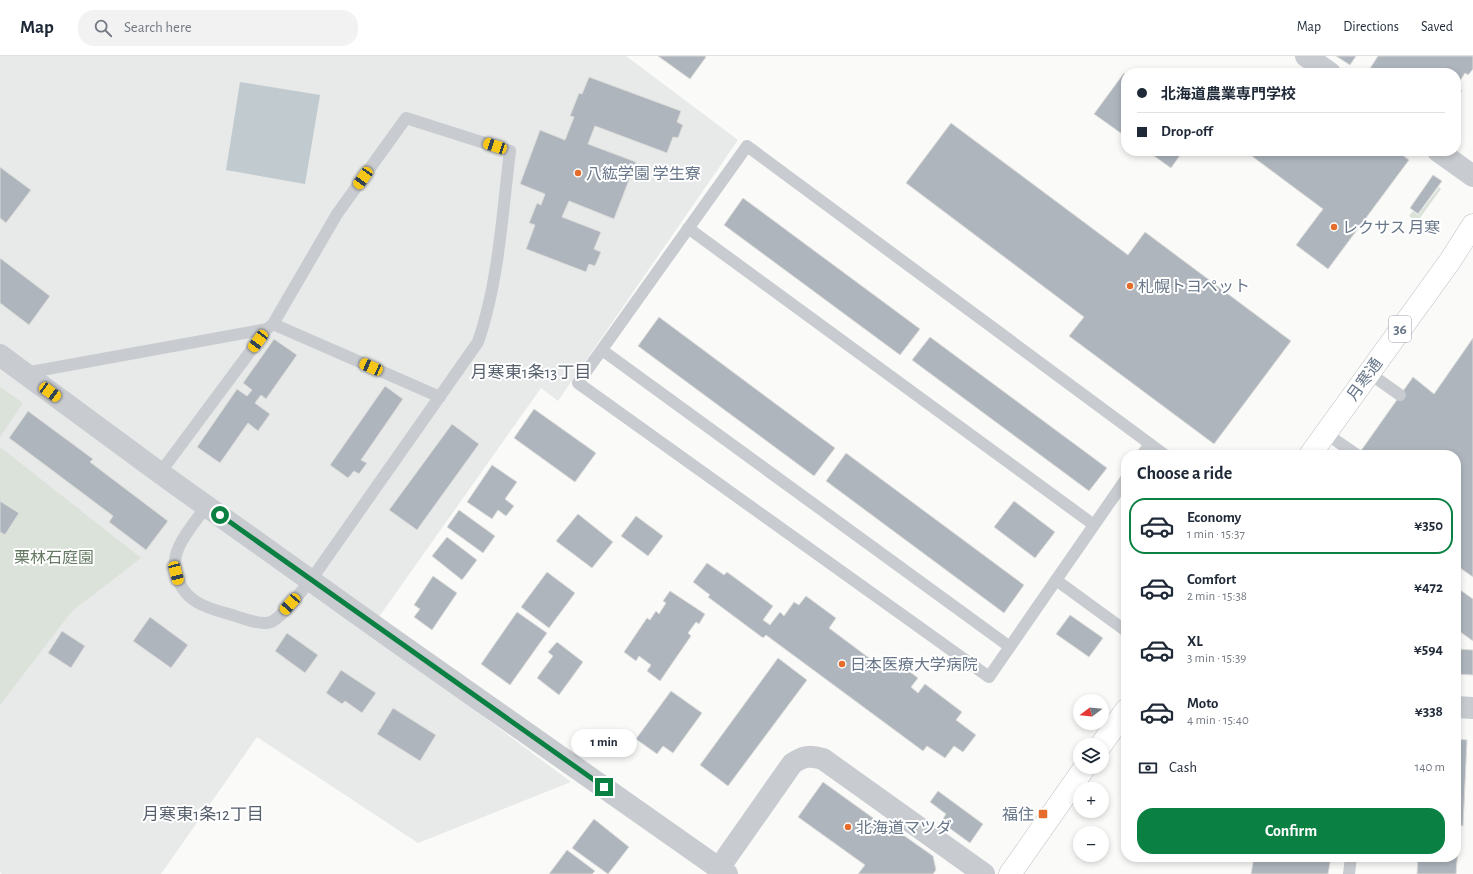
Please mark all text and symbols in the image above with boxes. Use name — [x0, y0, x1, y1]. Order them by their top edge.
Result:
search box — [78, 10, 358, 46]
icon: search — [92, 17, 114, 39]
text: Map — [20, 18, 54, 37]
text: Search here — [124, 20, 192, 35]
text: Map — [1297, 20, 1321, 34]
text: Directions — [1343, 20, 1399, 34]
text: Saved — [1421, 20, 1453, 34]
text: 北海道農業専門学校 — [1161, 87, 1296, 102]
text: Drop-off — [1161, 124, 1213, 139]
car — [482, 137, 508, 155]
car — [351, 165, 375, 191]
place label: 八紘学園 学生寮 — [586, 165, 701, 182]
marker: 八紘学園 学生寮 — [573, 168, 583, 178]
place label: レクサス 月寒 — [1342, 220, 1440, 236]
marker: レクサス 月寒 — [1329, 222, 1339, 232]
place label: 札幌トヨペット — [1138, 279, 1250, 295]
marker: 札幌トヨペット — [1125, 281, 1135, 291]
road number: 36 — [1389, 316, 1411, 342]
car — [246, 328, 270, 354]
street label: 月寒通 — [1343, 355, 1385, 404]
car — [358, 357, 384, 377]
district label: 月寒東1条13丁目 — [471, 363, 591, 381]
car — [37, 380, 63, 404]
text: Choose a ride — [1137, 465, 1232, 483]
route start — [211, 506, 229, 524]
icon: car — [1139, 508, 1175, 544]
text: Economy — [1187, 510, 1241, 525]
text: ¥350 — [1414, 518, 1443, 533]
text: 1 min · 15:37 — [1187, 528, 1245, 541]
park label: 栗林石庭園 — [14, 550, 94, 566]
car — [167, 560, 185, 586]
icon: car — [1139, 570, 1175, 606]
text: Comfort — [1187, 572, 1236, 587]
text: ¥472 — [1414, 580, 1443, 595]
text: 2 min · 15:38 — [1187, 590, 1247, 603]
car — [278, 591, 302, 617]
icon: car — [1139, 632, 1175, 668]
text: XL — [1187, 634, 1203, 649]
text: ¥594 — [1414, 642, 1443, 657]
text: 3 min · 15:39 — [1187, 652, 1246, 665]
place label: 日本医療大学病院 — [850, 656, 978, 673]
marker: 日本医療大学病院 — [837, 659, 847, 669]
north arrow — [1073, 694, 1109, 730]
map controls — [1073, 694, 1109, 862]
icon: car — [1139, 694, 1175, 730]
text: Moto — [1187, 696, 1219, 711]
text: ¥338 — [1415, 704, 1443, 719]
text: 4 min · 15:40 — [1187, 714, 1249, 727]
callout: 1 min — [571, 729, 637, 757]
text: 1 min — [590, 736, 618, 749]
button: layers — [1073, 738, 1109, 774]
icon: cash — [1137, 757, 1159, 779]
text: Cash — [1169, 760, 1197, 775]
text: 140 m — [1415, 761, 1445, 774]
route end — [595, 778, 613, 796]
button: + — [1073, 782, 1109, 818]
district label: 月寒東1条12丁目 — [142, 805, 264, 823]
place label: 福住 — [1002, 806, 1034, 823]
marker: 福住 — [1037, 808, 1049, 820]
button: Confirm — [1137, 808, 1445, 854]
place label: 北海道マツダ — [856, 819, 952, 836]
marker: 北海道マツダ — [843, 822, 853, 832]
button: − — [1073, 826, 1109, 862]

